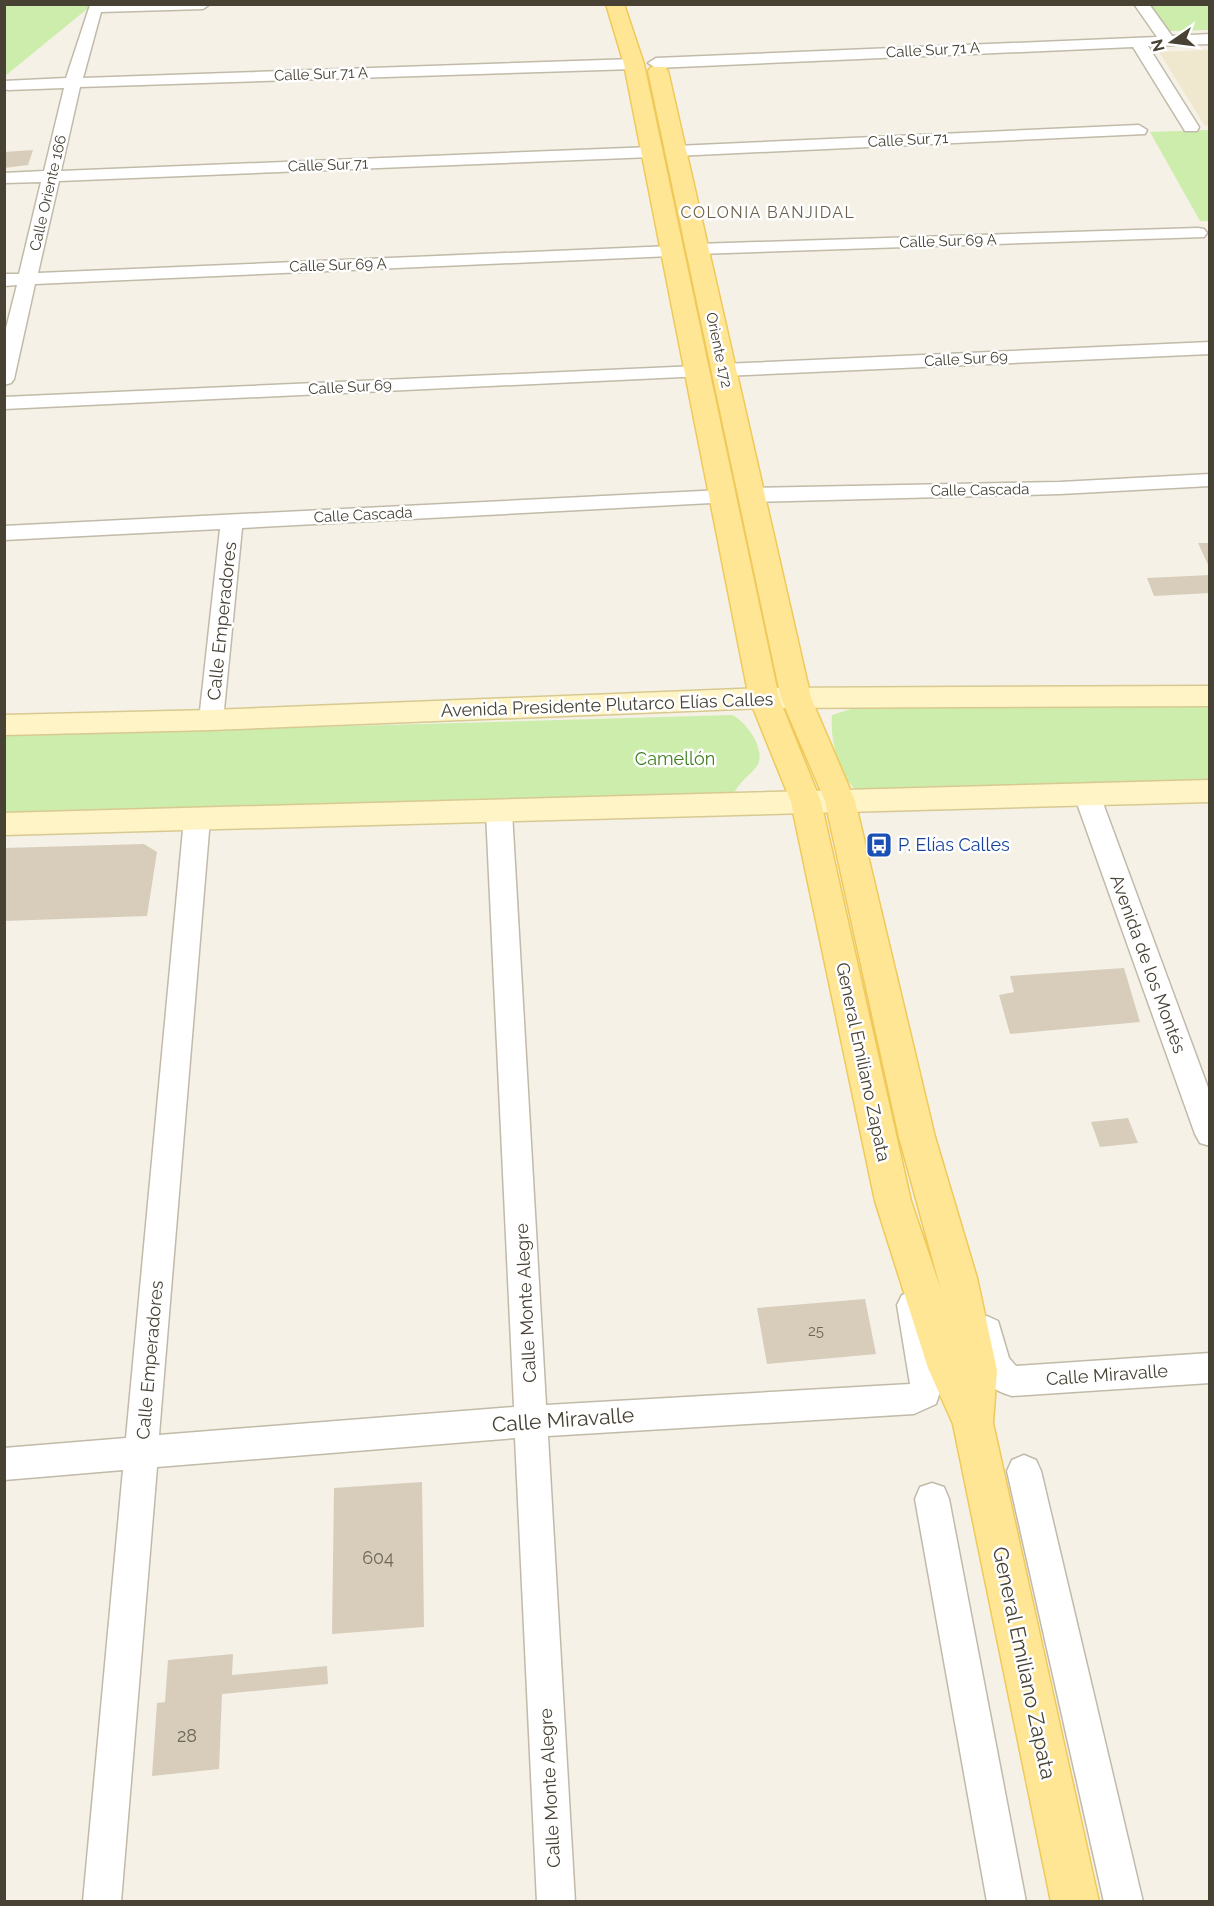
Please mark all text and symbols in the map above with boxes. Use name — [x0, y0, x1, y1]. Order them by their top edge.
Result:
north arrow — [1142, 12, 1202, 72]
text: N — [1147, 37, 1169, 54]
street label: Calle Sur 71 A — [886, 39, 980, 61]
street label: Calle Sur 71 A — [274, 63, 368, 85]
street label: Calle Sur 71 — [867, 129, 949, 151]
street label: Calle Oriente 166 — [26, 133, 70, 253]
street label: Calle Sur 71 — [287, 155, 369, 175]
district label: COLONIA BANJIDAL — [681, 203, 855, 222]
street label: Calle Sur 69 A — [899, 230, 997, 252]
street label: Calle Sur 69 A — [289, 254, 387, 276]
street label: Oriente 172 — [702, 311, 736, 390]
street label: Calle Sur 69 — [924, 348, 1009, 370]
street label: Calle Sur 69 — [308, 376, 393, 398]
street label: Calle Cascada — [930, 480, 1030, 500]
street label: Calle Cascada — [313, 503, 413, 527]
street label: Calle Emperadores — [203, 540, 240, 701]
street label: Avenida Presidente Plutarco Elías Calles — [440, 688, 774, 721]
park label: Camellón — [635, 748, 715, 769]
bus stop icon: P. Elías Calles — [864, 830, 894, 860]
place label: P. Elías Calles — [898, 834, 1010, 855]
street label: Avenida de los Montés — [1106, 872, 1191, 1056]
street label: General Emiliano Zapata — [832, 960, 895, 1163]
street label: Calle Monte Alegre — [511, 1222, 540, 1383]
street label: Calle Emperadores — [132, 1279, 167, 1440]
house number: 25 — [808, 1322, 824, 1340]
street label: Calle Miravalle — [1045, 1360, 1169, 1389]
street label: Calle Miravalle — [491, 1402, 635, 1437]
street label: General Emiliano Zapata — [988, 1544, 1061, 1781]
house number: 604 — [362, 1547, 394, 1568]
street label: Calle Monte Alegre — [535, 1707, 564, 1868]
house number: 28 — [177, 1725, 197, 1746]

